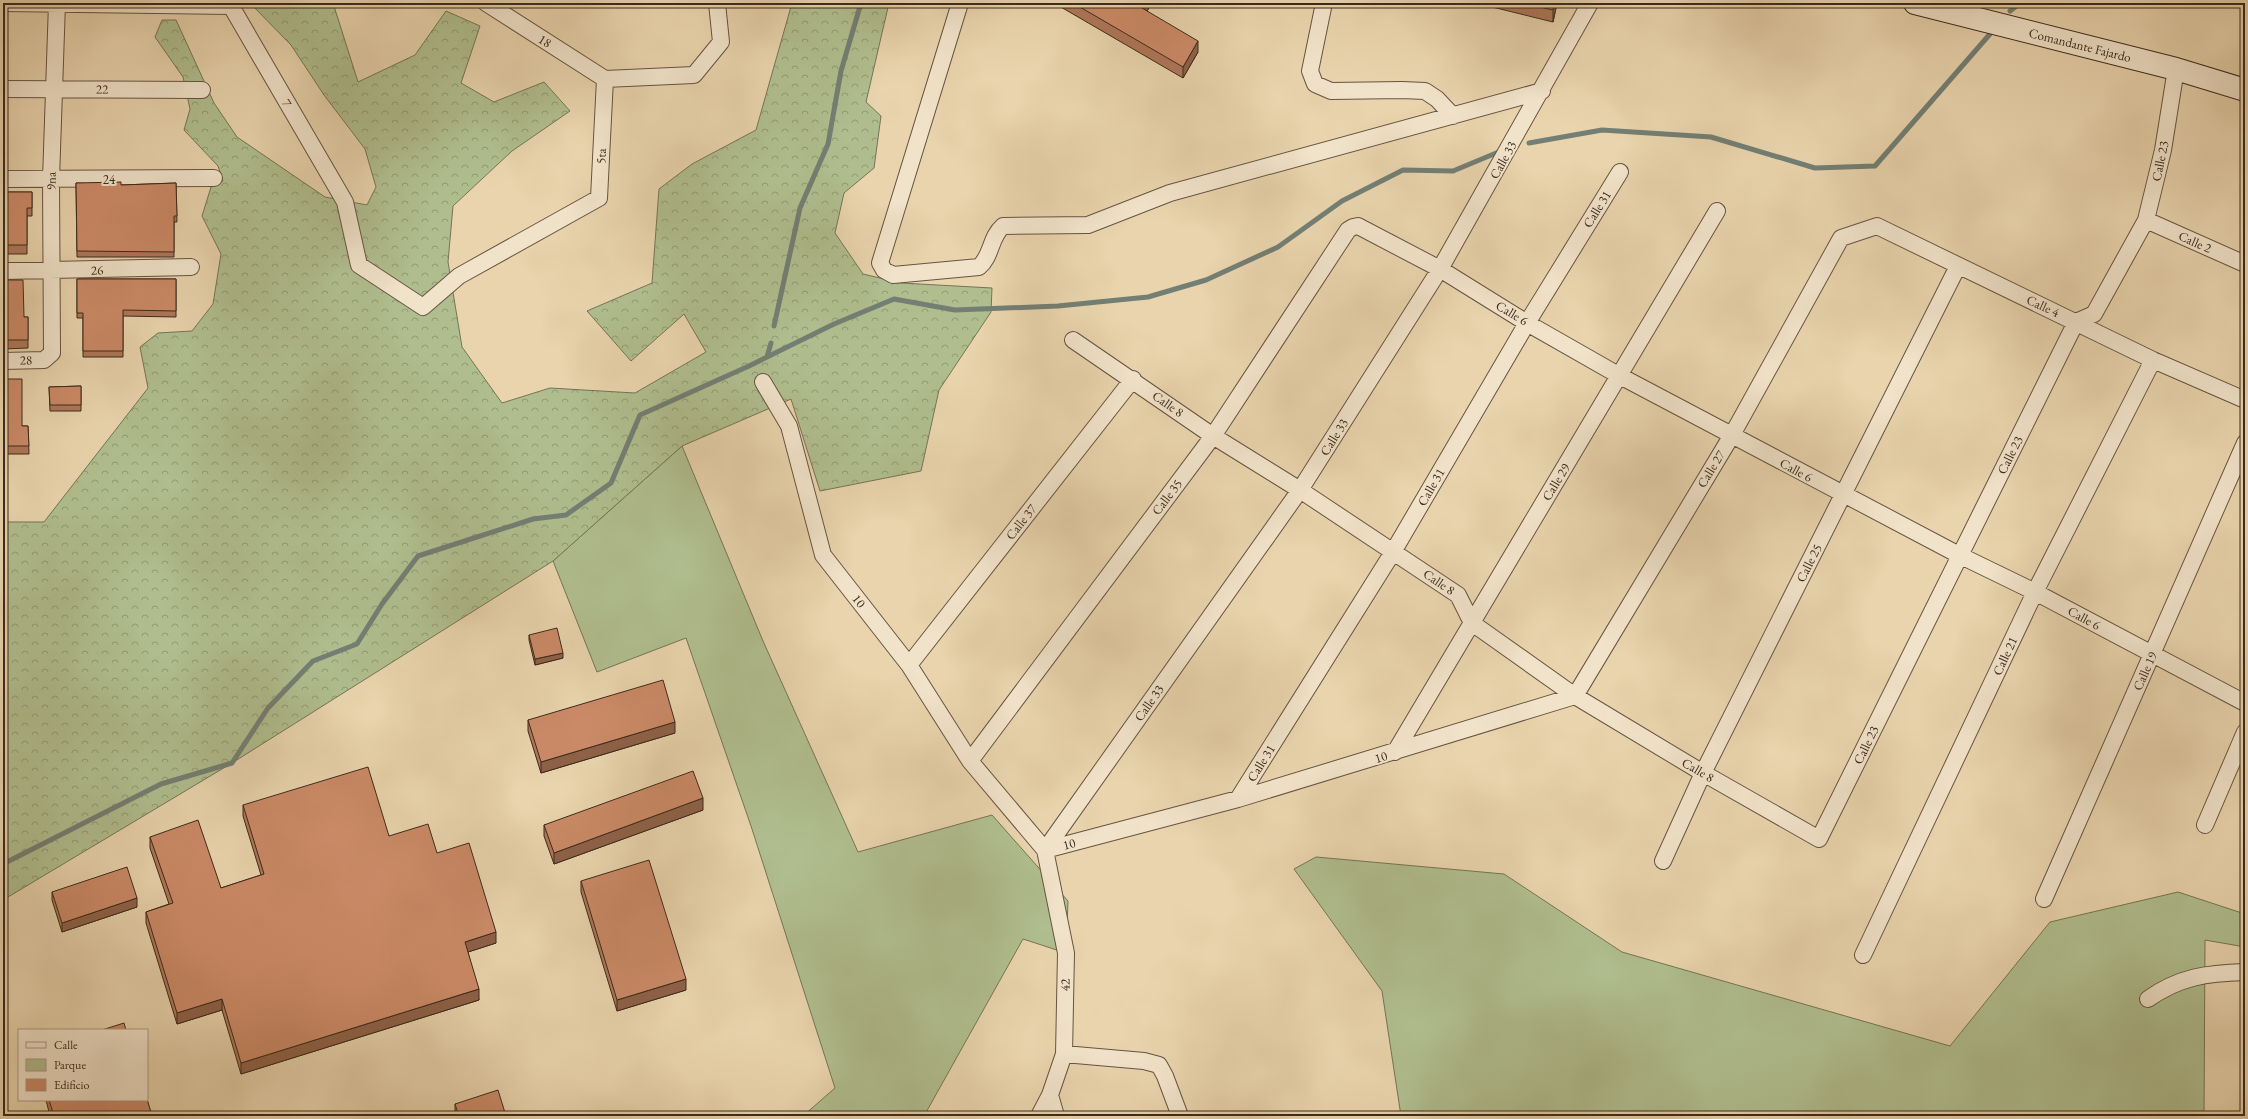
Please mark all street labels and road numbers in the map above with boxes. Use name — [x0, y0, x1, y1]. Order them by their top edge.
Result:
street label: Comandante Fajardo — [2027, 24, 2133, 66]
street label: 18 — [535, 30, 555, 52]
street label: 22 — [96, 80, 109, 98]
street label: 7 — [278, 96, 296, 111]
street label: Calle 33 — [1486, 138, 1520, 182]
street label: Calle 23 — [2147, 139, 2173, 183]
street label: 5ta — [592, 147, 610, 164]
street label: 9na — [42, 171, 60, 190]
street label: 24 — [103, 171, 116, 188]
street label: Calle 31 — [1579, 187, 1615, 231]
street label: Calle 2 — [2176, 227, 2215, 257]
street label: 26 — [90, 261, 104, 279]
street label: Calle 4 — [2024, 291, 2063, 321]
street label: Calle 6 — [1493, 297, 1531, 329]
street label: 28 — [20, 351, 32, 369]
street label: Calle 8 — [1149, 387, 1187, 421]
street label: Calle 33 — [1316, 415, 1352, 459]
street label: Calle 23 — [1993, 433, 2027, 477]
street label: Calle 27 — [1693, 446, 1729, 491]
street label: Calle 6 — [1777, 454, 1815, 486]
street label: Calle 29 — [1538, 459, 1574, 504]
street label: Calle 31 — [1413, 465, 1449, 509]
street label: Calle 35 — [1148, 476, 1186, 518]
street label: Calle 37 — [1002, 500, 1041, 543]
street label: Calle 25 — [1792, 541, 1826, 585]
street label: Calle 8 — [1420, 565, 1458, 599]
street label: 10 — [848, 591, 870, 611]
street label: Calle 6 — [2065, 602, 2103, 634]
street label: Calle 21 — [1989, 634, 2021, 678]
street label: Calle 19 — [2129, 648, 2161, 693]
street label: Calle 33 — [1130, 681, 1168, 725]
street label: Calle 23 — [1849, 723, 1883, 767]
street label: Calle 31 — [1243, 741, 1279, 785]
street label: 10 — [1373, 747, 1389, 767]
street label: Calle 8 — [1679, 754, 1717, 786]
street label: 10 — [1061, 834, 1077, 854]
street label: 42 — [1056, 978, 1074, 991]

